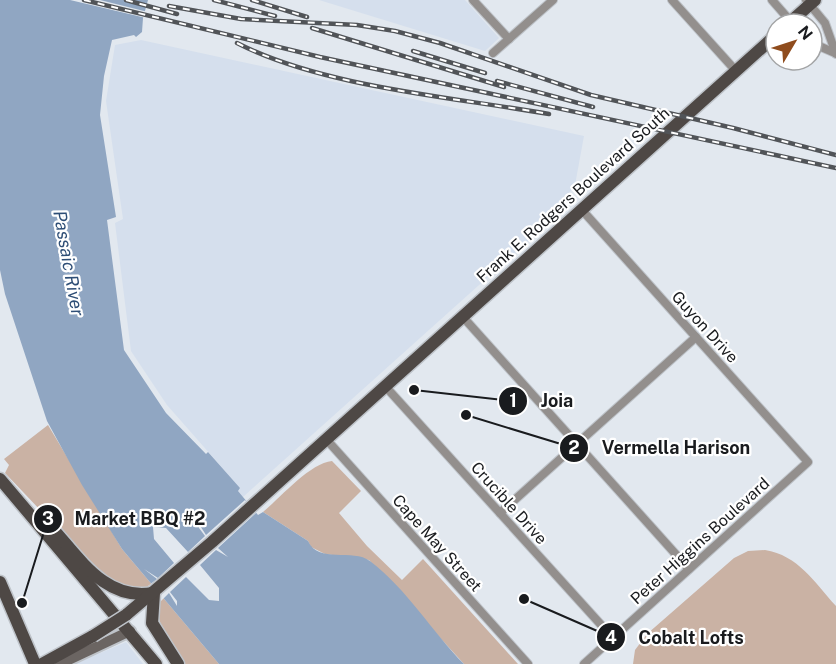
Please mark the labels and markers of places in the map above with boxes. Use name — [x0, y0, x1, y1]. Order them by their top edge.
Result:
callout: Joia — [498, 383, 585, 419]
callout: Vermella Harison — [559, 430, 762, 466]
callout: Market BBQ #2 — [33, 501, 218, 537]
callout: Cobalt Lofts — [596, 619, 755, 655]

